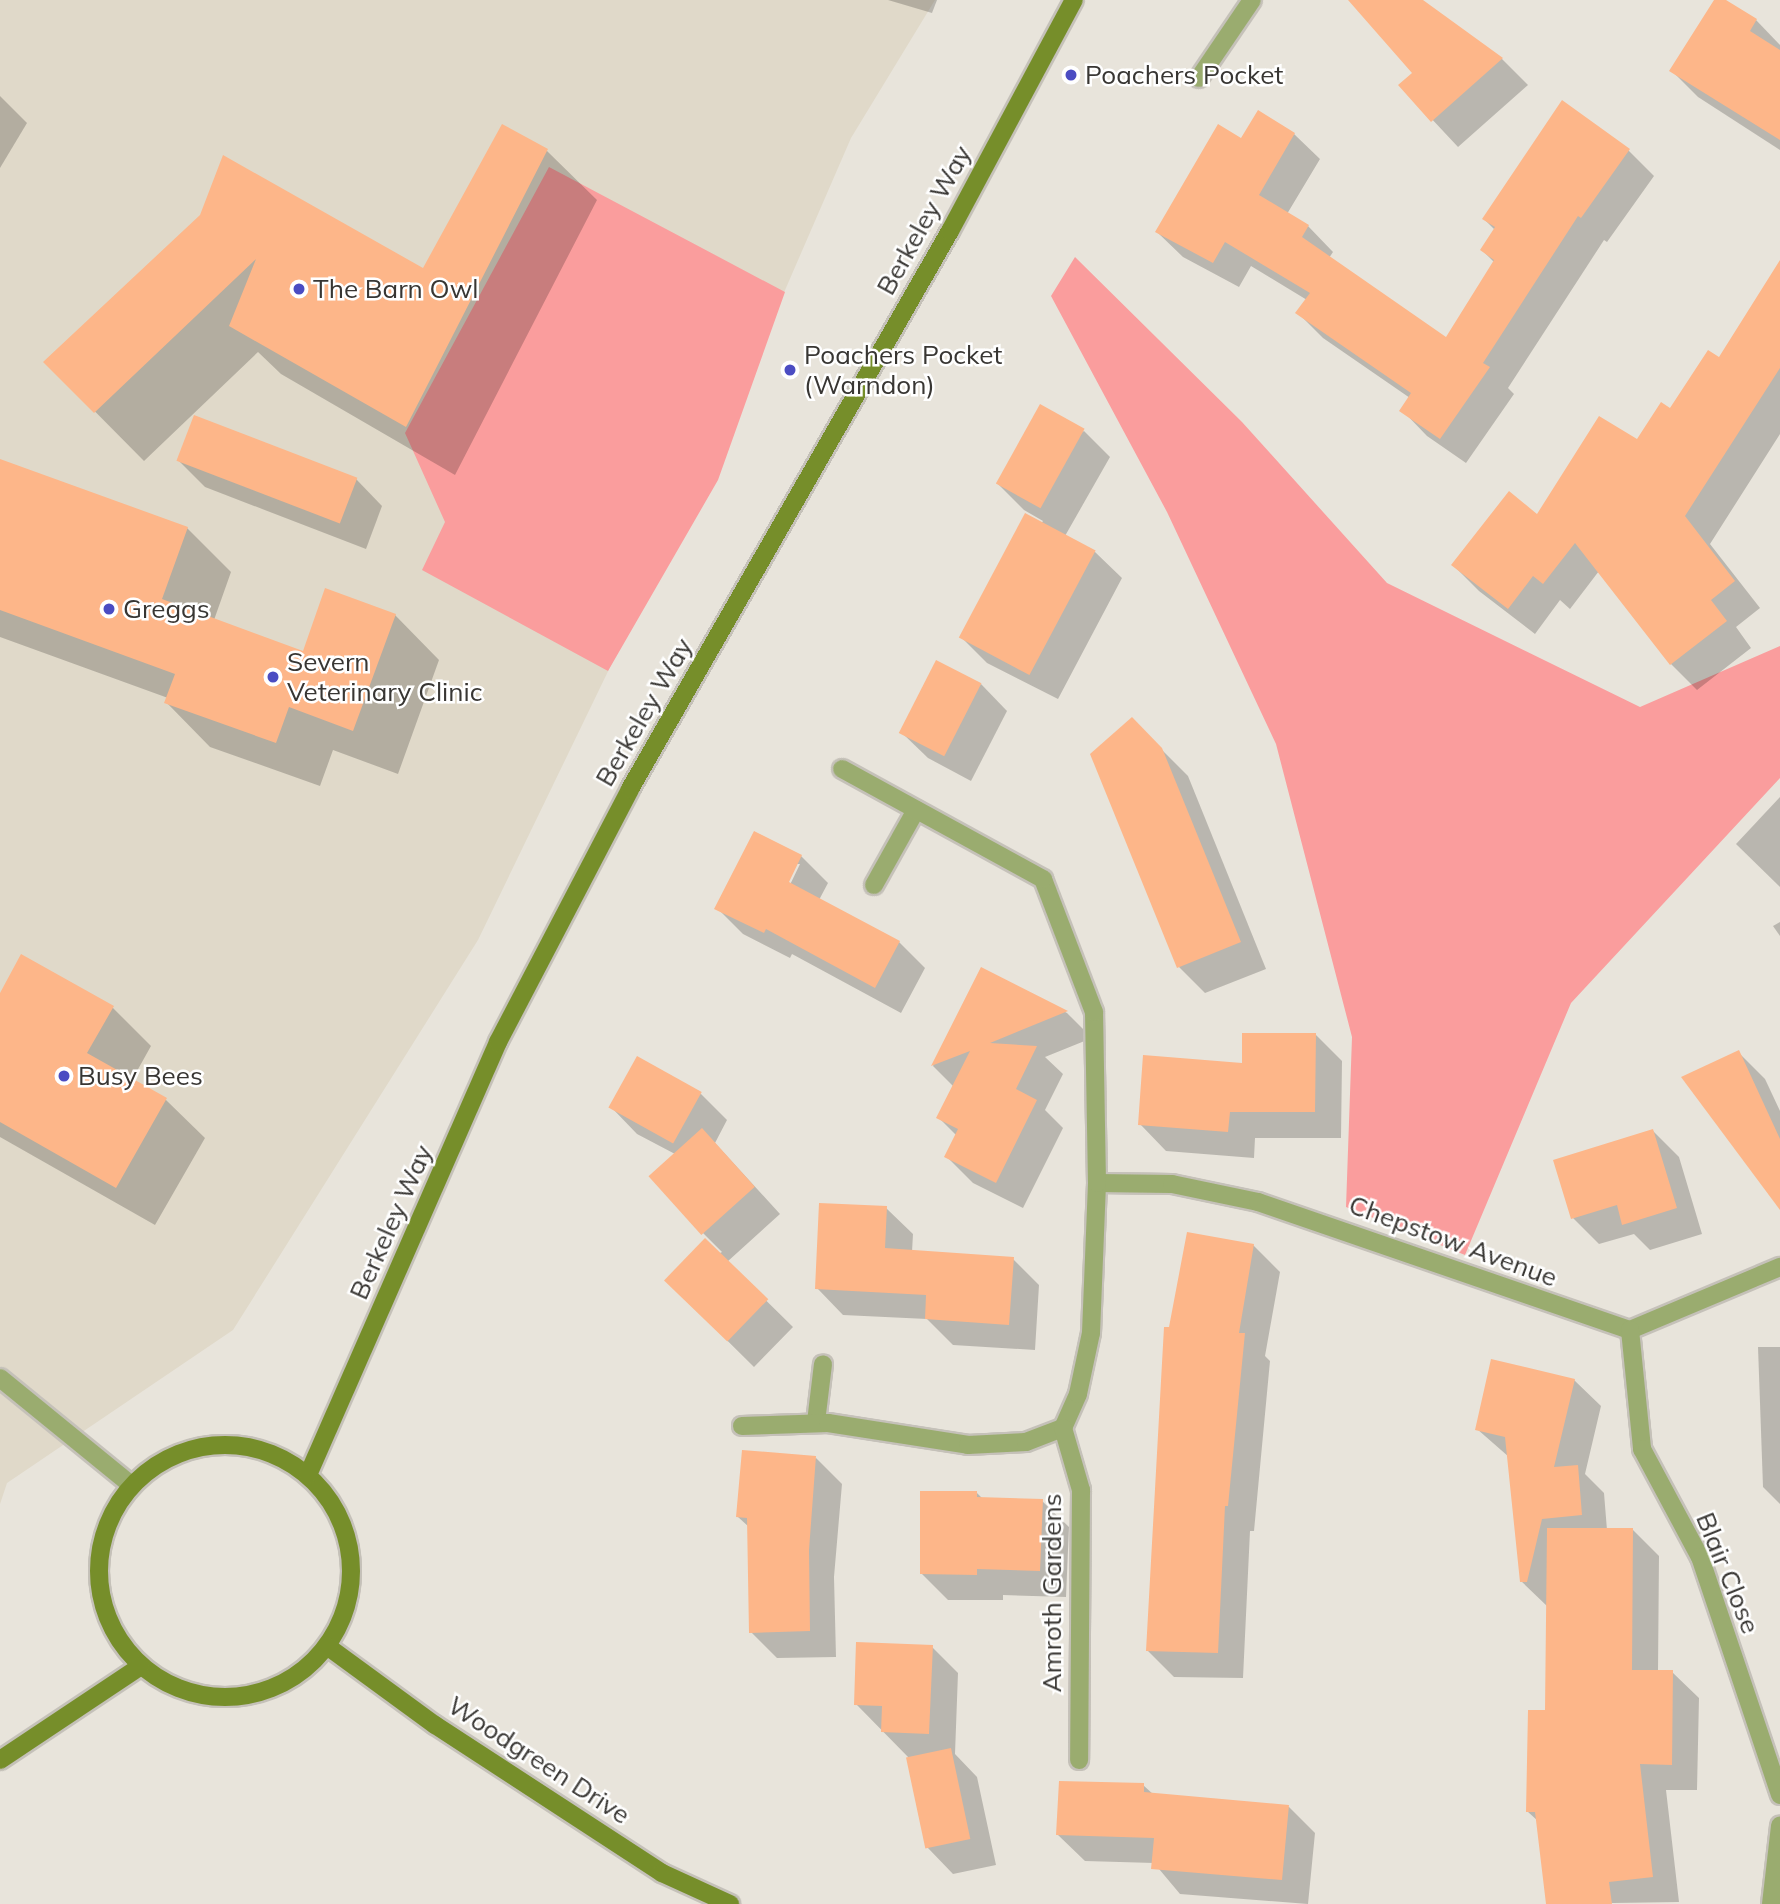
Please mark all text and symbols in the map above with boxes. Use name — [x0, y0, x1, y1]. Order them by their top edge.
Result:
place label: Poachers Pocket — [1085, 59, 1283, 91]
marker: Poachers Pocket — [1063, 67, 1079, 83]
street label: Berkeley Way — [870, 140, 978, 300]
place label: The Barn Owl — [313, 273, 478, 305]
marker: The Barn Owl — [291, 281, 307, 297]
place label: Poachers Pocket (Warndon) — [804, 339, 1002, 400]
marker: Poachers Pocket (Warndon) — [782, 362, 798, 378]
place label: Greggs — [123, 593, 210, 625]
marker: Greggs — [101, 601, 117, 617]
street label: Berkeley Way — [589, 632, 699, 792]
place label: Severn Veterinary Clinic — [287, 646, 483, 708]
marker: Severn Veterinary Clinic — [265, 669, 281, 685]
place label: Busy Bees — [78, 1060, 203, 1092]
marker: Busy Bees — [56, 1068, 72, 1084]
street label: Berkeley Way — [343, 1140, 439, 1304]
street label: Chepstow Avenue — [1345, 1189, 1561, 1293]
street label: Amroth Gardens — [1036, 1494, 1068, 1692]
street label: Blair Close — [1690, 1508, 1766, 1638]
street label: Woodgreen Drive — [442, 1690, 636, 1830]

